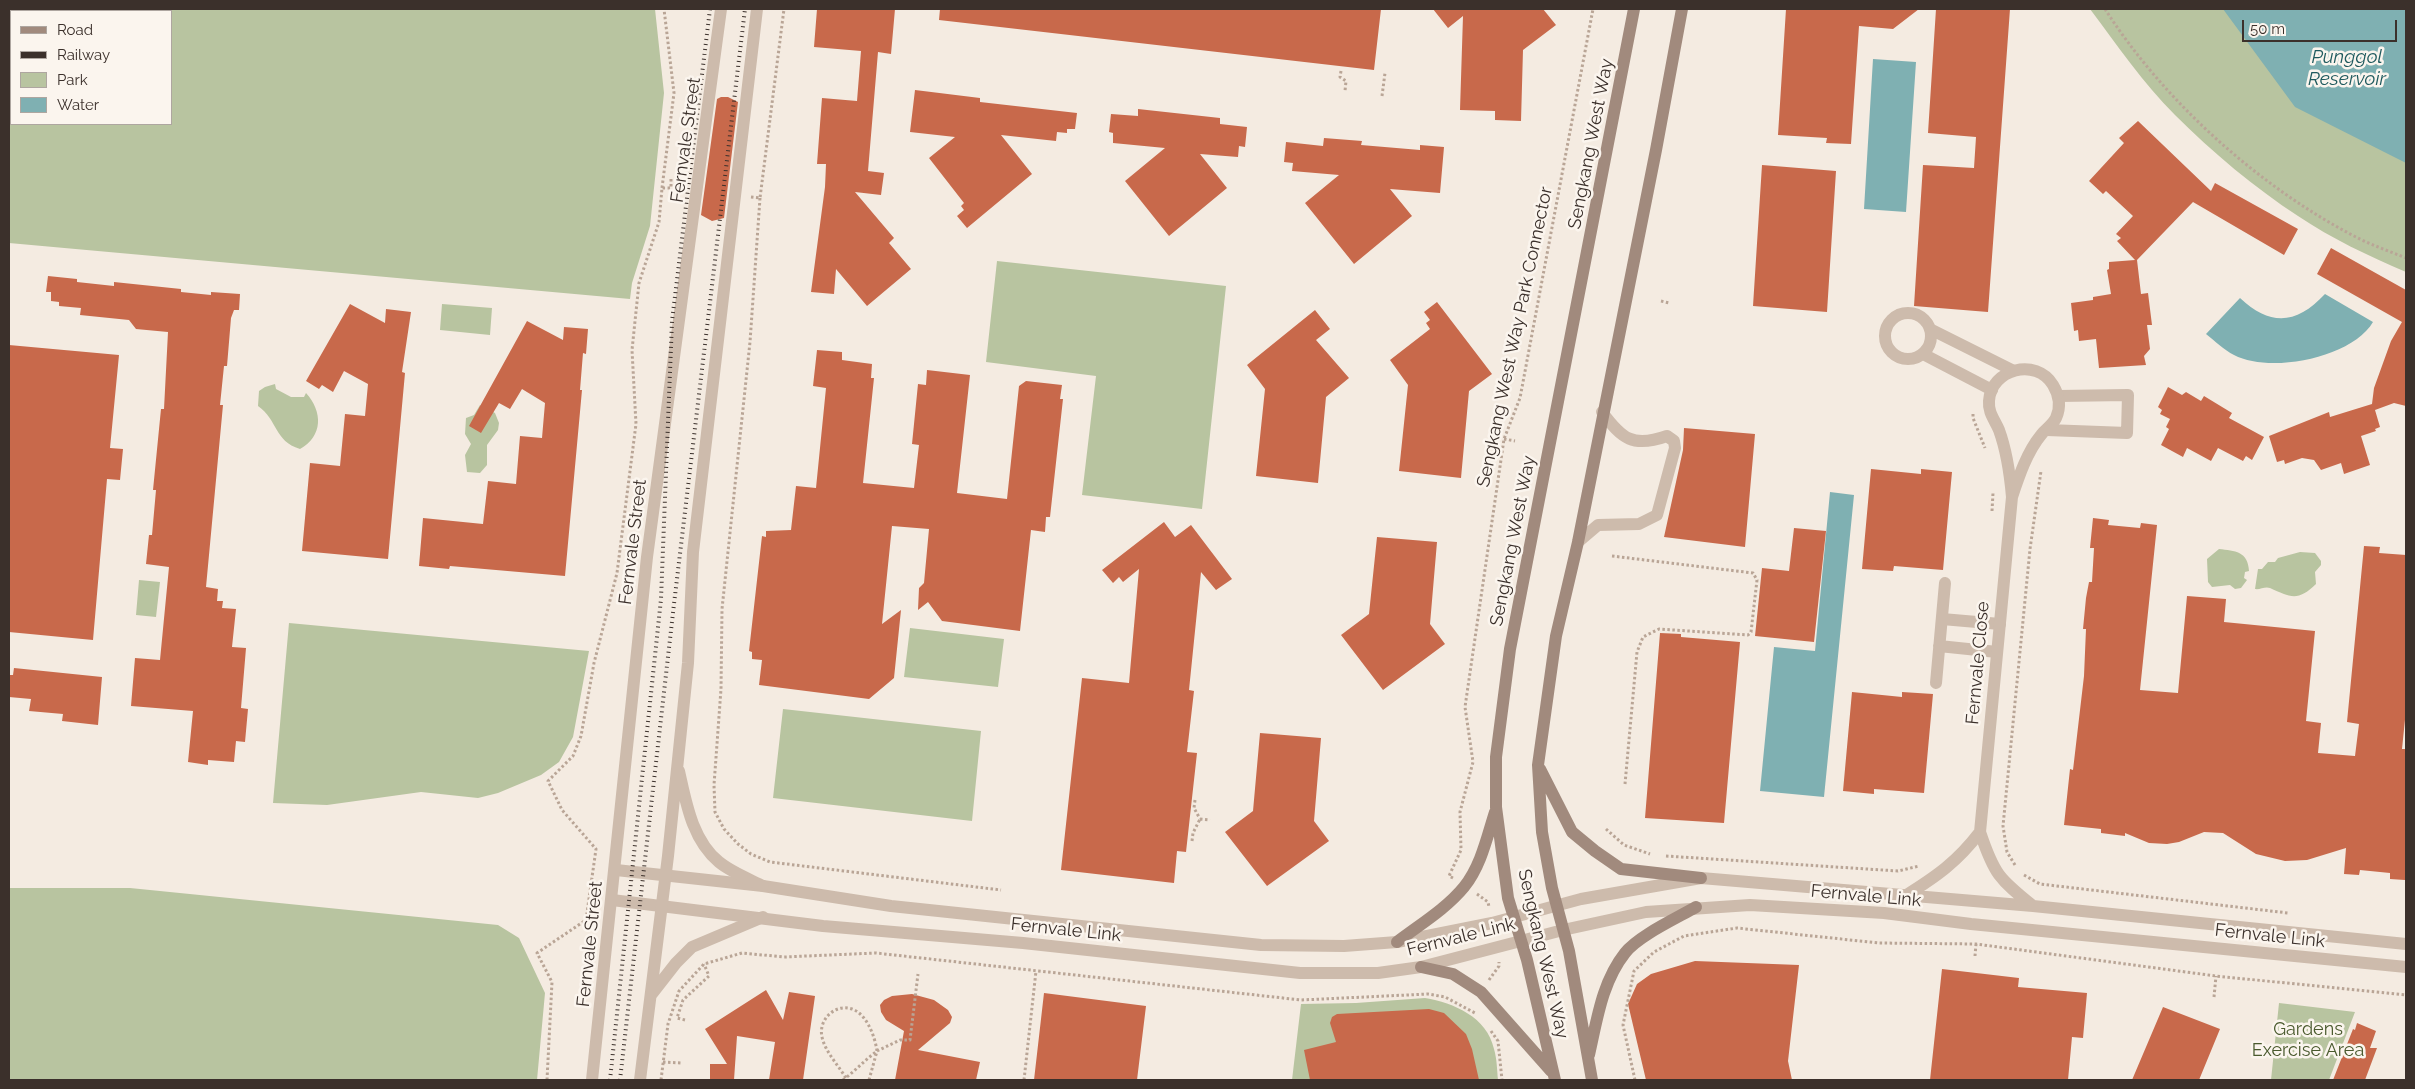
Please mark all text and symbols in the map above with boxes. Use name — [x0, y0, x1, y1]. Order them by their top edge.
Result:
legend — [10, 10, 172, 125]
scale bar — [2245, 10, 2400, 42]
text: 50 m — [2250, 20, 2285, 38]
text: Road — [57, 21, 93, 39]
text: Railway — [57, 46, 110, 64]
water label: Punggol Reservoir — [2308, 46, 2386, 90]
street label: Sengkang West Way — [1564, 57, 1618, 231]
text: Park — [57, 71, 88, 89]
street label: Fernvale Street — [667, 76, 705, 204]
text: Water — [57, 96, 99, 114]
street label: Sengkang West Way Park Connector — [1473, 185, 1557, 489]
street label: Sengkang West Way — [1486, 454, 1540, 628]
street label: Fernvale Street — [615, 478, 651, 606]
street label: Fernvale Close — [1962, 600, 1994, 726]
street label: Sengkang West Way — [1513, 867, 1573, 1041]
street label: Fernvale Street — [573, 880, 607, 1008]
street label: Fernvale Link — [1810, 880, 1922, 912]
street label: Fernvale Link — [1010, 913, 1122, 947]
street label: Fernvale Link — [1405, 913, 1517, 961]
street label: Fernvale Link — [2214, 919, 2326, 953]
park label: Gardens Exercise Area — [2252, 1019, 2364, 1062]

